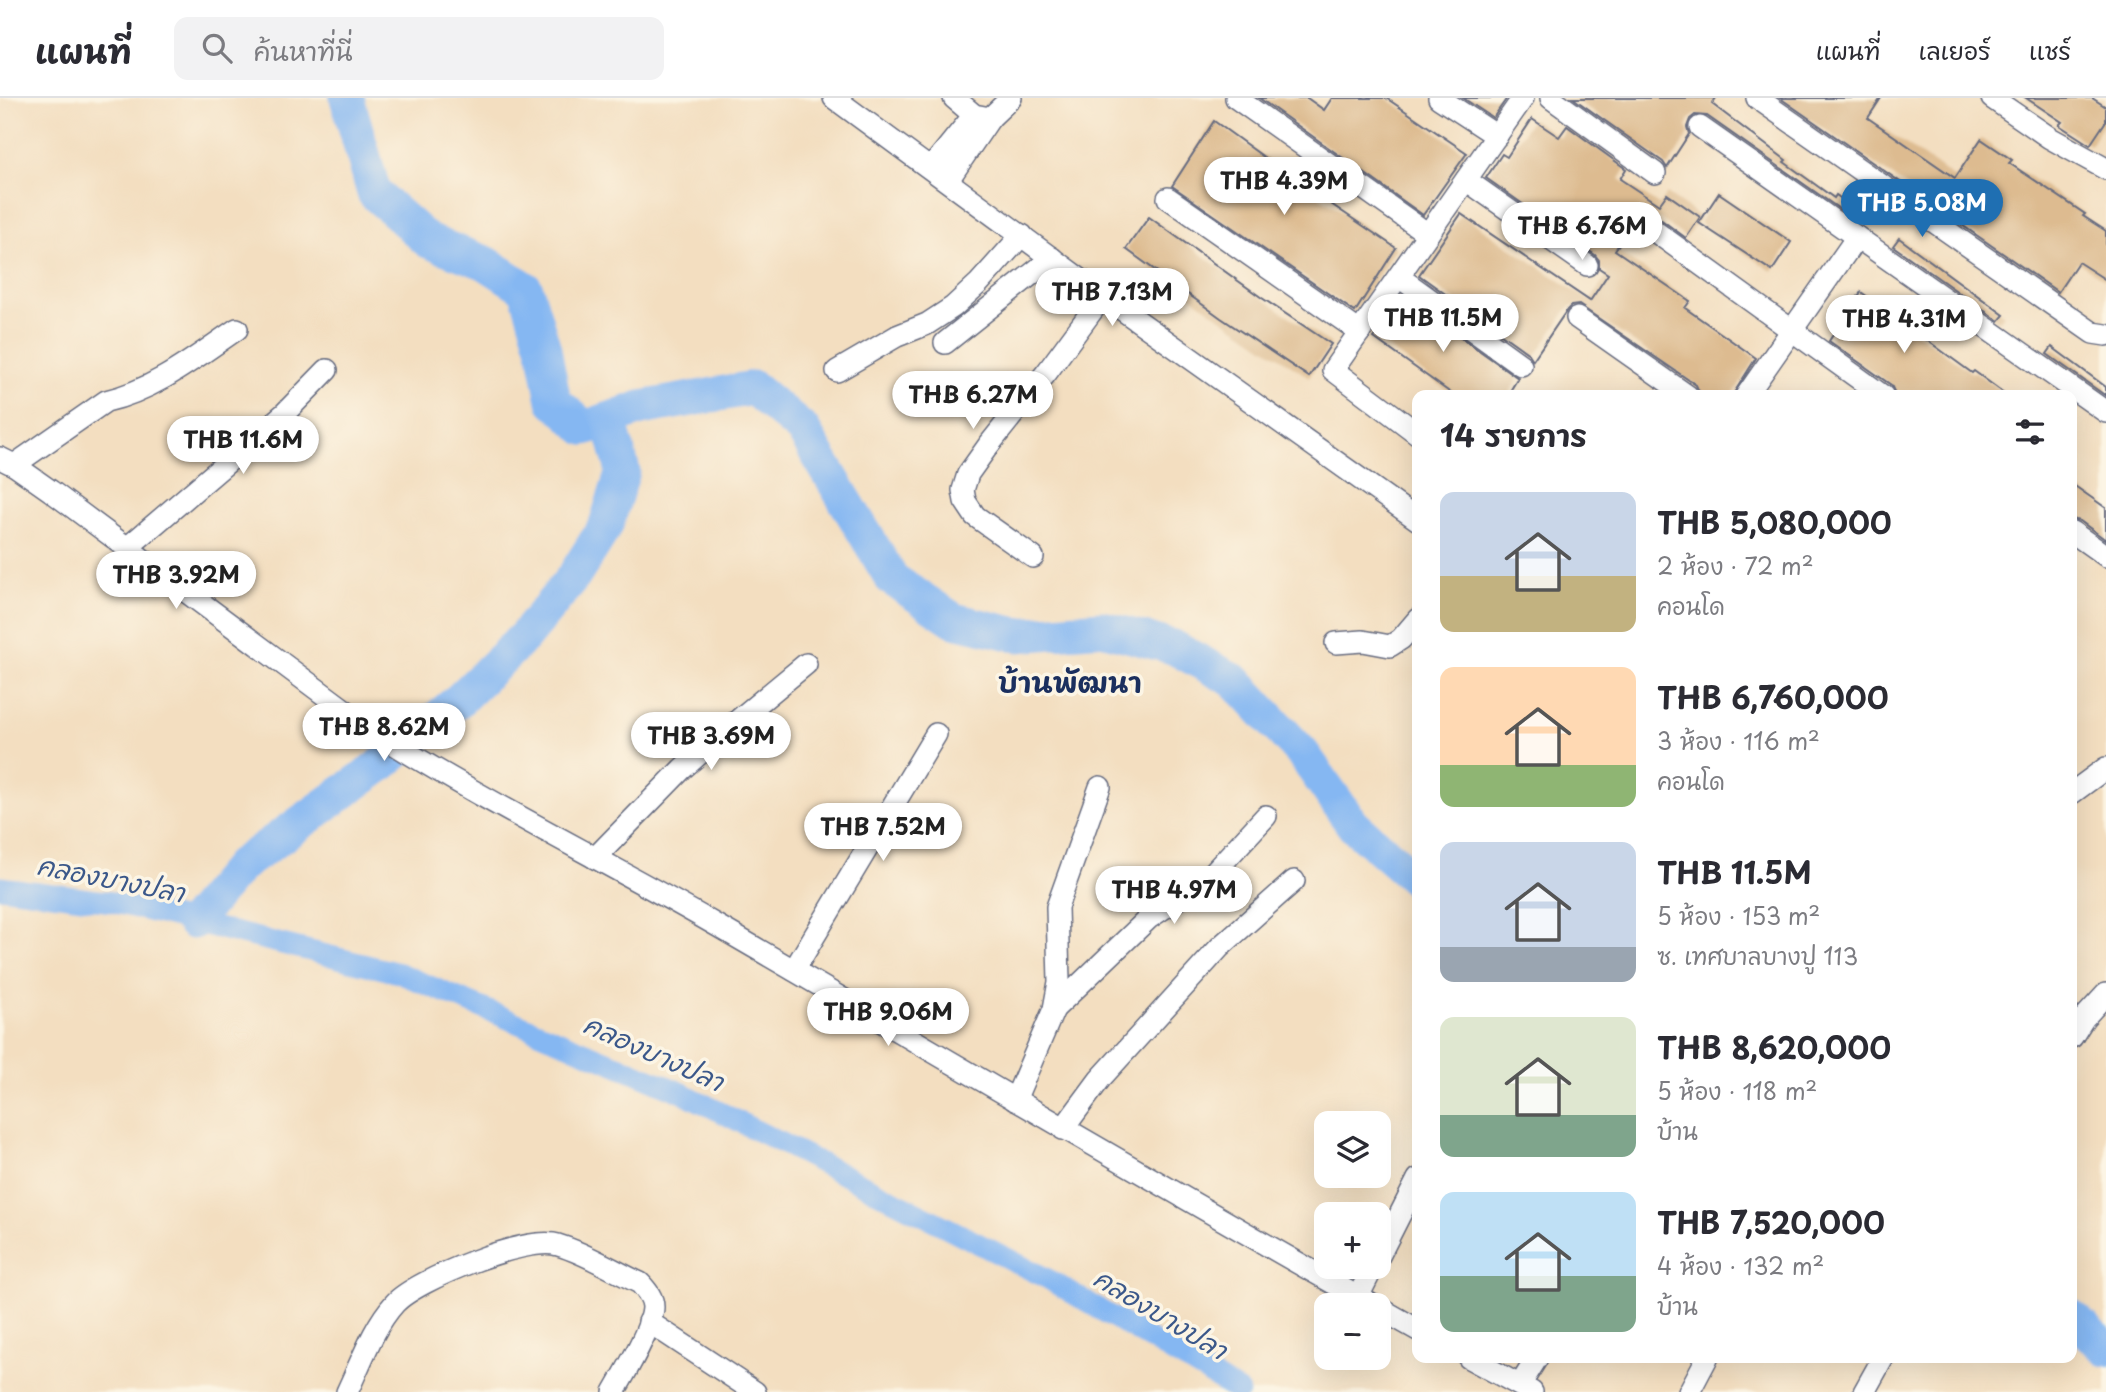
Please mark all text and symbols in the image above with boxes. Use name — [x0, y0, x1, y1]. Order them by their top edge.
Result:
search box — [174, 17, 664, 80]
text: แผนที่ — [35, 25, 132, 75]
icon: search — [198, 29, 236, 67]
text: ค้นหาที่นี่ — [254, 31, 353, 70]
text: แผนที่ — [1816, 32, 1881, 68]
text: เลเยอร์ — [1919, 32, 1991, 68]
text: แชร์ — [2029, 32, 2071, 68]
pin: THB 4.39M — [1204, 158, 1364, 217]
text: THB 4.39M — [1220, 162, 1348, 197]
pin: THB 5.08M — [1842, 180, 2002, 239]
text: THB 5.08M — [1857, 184, 1987, 219]
pin: THB 6.76M — [1502, 202, 1662, 262]
text: THB 6.76M — [1517, 207, 1647, 242]
pin: THB 7.13M — [1032, 268, 1192, 328]
text: THB 7.13M — [1051, 273, 1173, 308]
pin: THB 11.5M — [1363, 294, 1523, 354]
pin: THB 4.31M — [1824, 296, 1984, 355]
text: THB 11.5M — [1384, 299, 1502, 334]
text: THB 4.31M — [1842, 300, 1966, 335]
pin: THB 6.27M — [893, 372, 1053, 431]
text: THB 6.27M — [908, 376, 1038, 411]
text: 14 รายการ — [1440, 412, 1587, 457]
icon: filters — [2011, 413, 2049, 451]
pin: THB 11.6M — [163, 416, 323, 476]
text: THB 11.6M — [183, 421, 303, 456]
text: THB 5,080,000 — [1657, 499, 1892, 544]
icon: home — [1496, 520, 1580, 604]
text: 2 ห้อง · 72 m² — [1657, 548, 1814, 583]
pin: THB 3.92M — [96, 552, 256, 611]
text: THB 3.92M — [112, 556, 240, 591]
text: คอนโด — [1657, 588, 1725, 623]
district label: บ้านพัฒนา — [998, 660, 1142, 703]
text: THB 6,760,000 — [1657, 674, 1889, 719]
icon: home — [1496, 695, 1580, 779]
pin: THB 8.62M — [304, 704, 464, 763]
text: THB 8.62M — [319, 708, 449, 743]
pin: THB 3.69M — [631, 712, 791, 772]
text: THB 3.69M — [647, 717, 775, 752]
text: 3 ห้อง · 116 m² — [1657, 723, 1820, 758]
text: คอนโด — [1657, 763, 1725, 798]
pin: THB 7.52M — [803, 804, 963, 863]
text: THB 7.52M — [820, 808, 946, 843]
water label: คลองบางปลา — [34, 845, 190, 912]
text: THB 11.5M — [1657, 849, 1812, 894]
pin: THB 4.97M — [1094, 866, 1254, 926]
icon: home — [1496, 870, 1580, 954]
text: THB 4.97M — [1111, 871, 1237, 906]
text: 5 ห้อง · 153 m² — [1657, 898, 1820, 933]
text: ซ. เทศบาลบางปู 113 — [1657, 938, 1858, 973]
pin: THB 9.06M — [808, 988, 968, 1048]
text: THB 9.06M — [823, 993, 953, 1028]
water label: คลองบางปลา — [578, 1004, 732, 1101]
text: THB 8,620,000 — [1657, 1024, 1891, 1069]
icon: home — [1496, 1045, 1580, 1129]
text: 5 ห้อง · 118 m² — [1657, 1073, 1817, 1108]
map controls — [1314, 1111, 1391, 1370]
button: layers — [1314, 1111, 1391, 1188]
text: บ้าน — [1657, 1113, 1698, 1148]
text: THB 7,520,000 — [1657, 1199, 1885, 1244]
button: + — [1314, 1202, 1391, 1279]
icon: home — [1496, 1220, 1580, 1304]
text: 4 ห้อง · 132 m² — [1657, 1248, 1824, 1283]
water label: คลองบางปลา — [1087, 1258, 1237, 1369]
text: บ้าน — [1657, 1288, 1698, 1323]
button: − — [1314, 1293, 1391, 1370]

